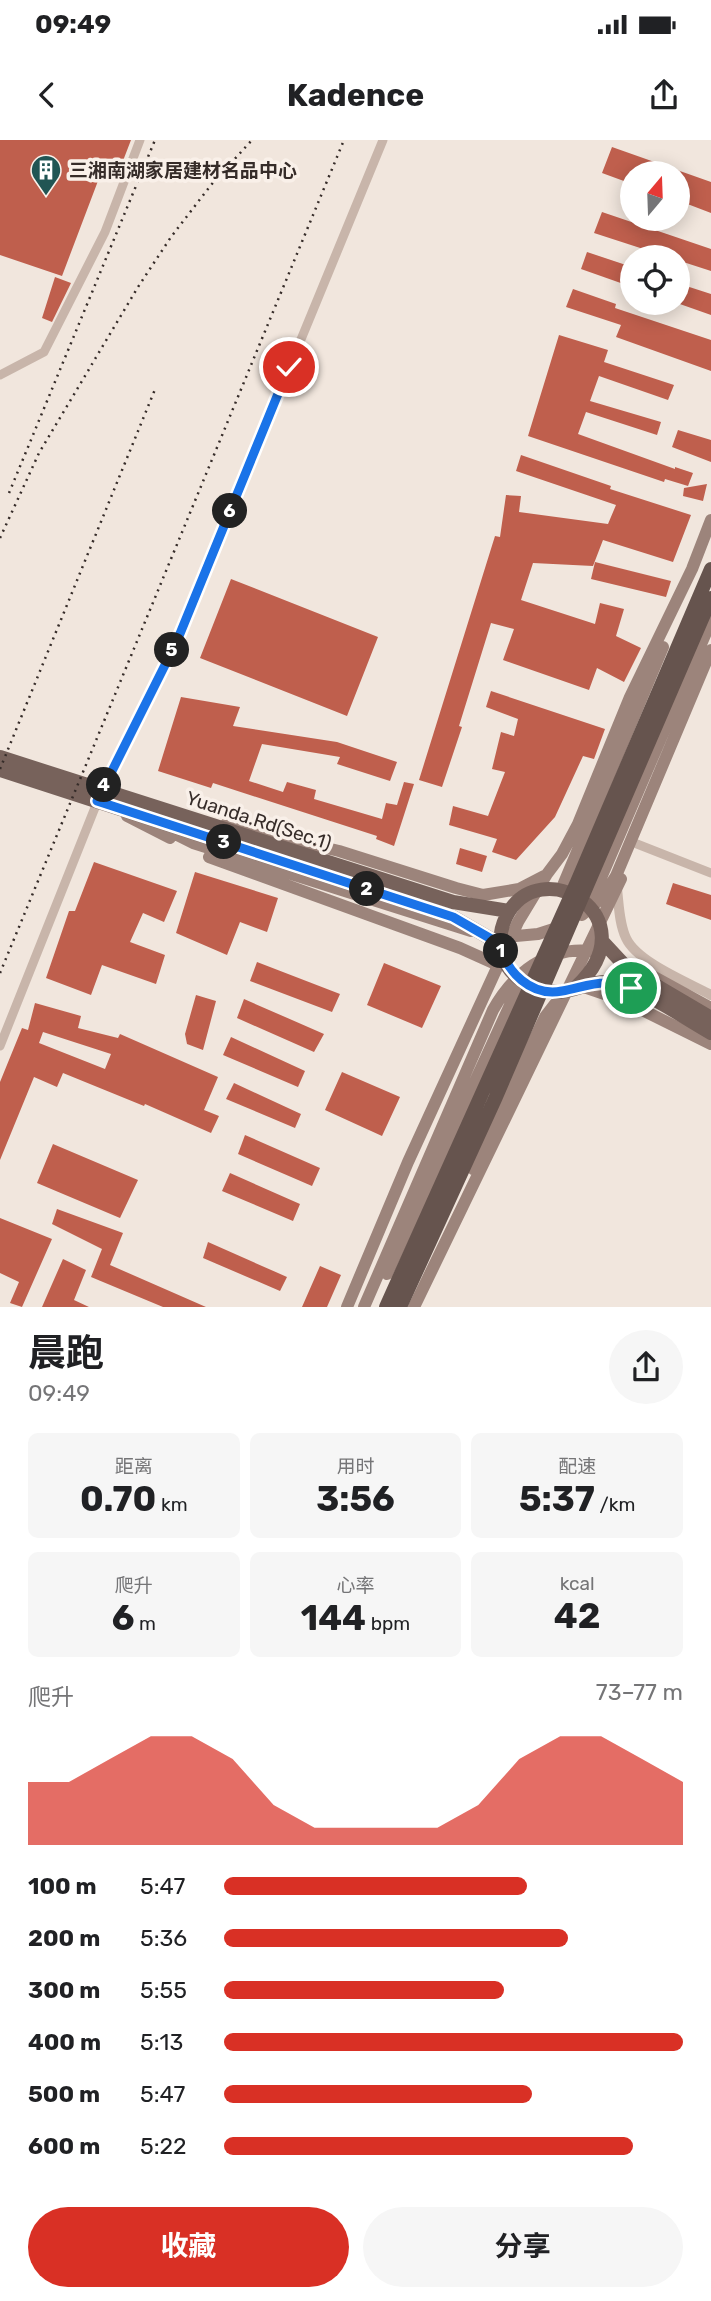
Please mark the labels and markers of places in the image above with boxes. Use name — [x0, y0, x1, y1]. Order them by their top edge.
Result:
building icon: 三湘南湖家居建材名品中心 — [29, 153, 63, 197]
place label: 三湘南湖家居建材名品中心 — [69, 159, 297, 182]
pin — [259, 337, 319, 397]
pin: 6 — [212, 494, 247, 528]
pin: 5 — [154, 632, 190, 668]
pin: 4 — [86, 768, 122, 802]
pin: 3 — [206, 824, 242, 860]
pin: 2 — [350, 872, 384, 906]
pin: 1 — [484, 934, 518, 968]
pin — [601, 958, 661, 1018]

